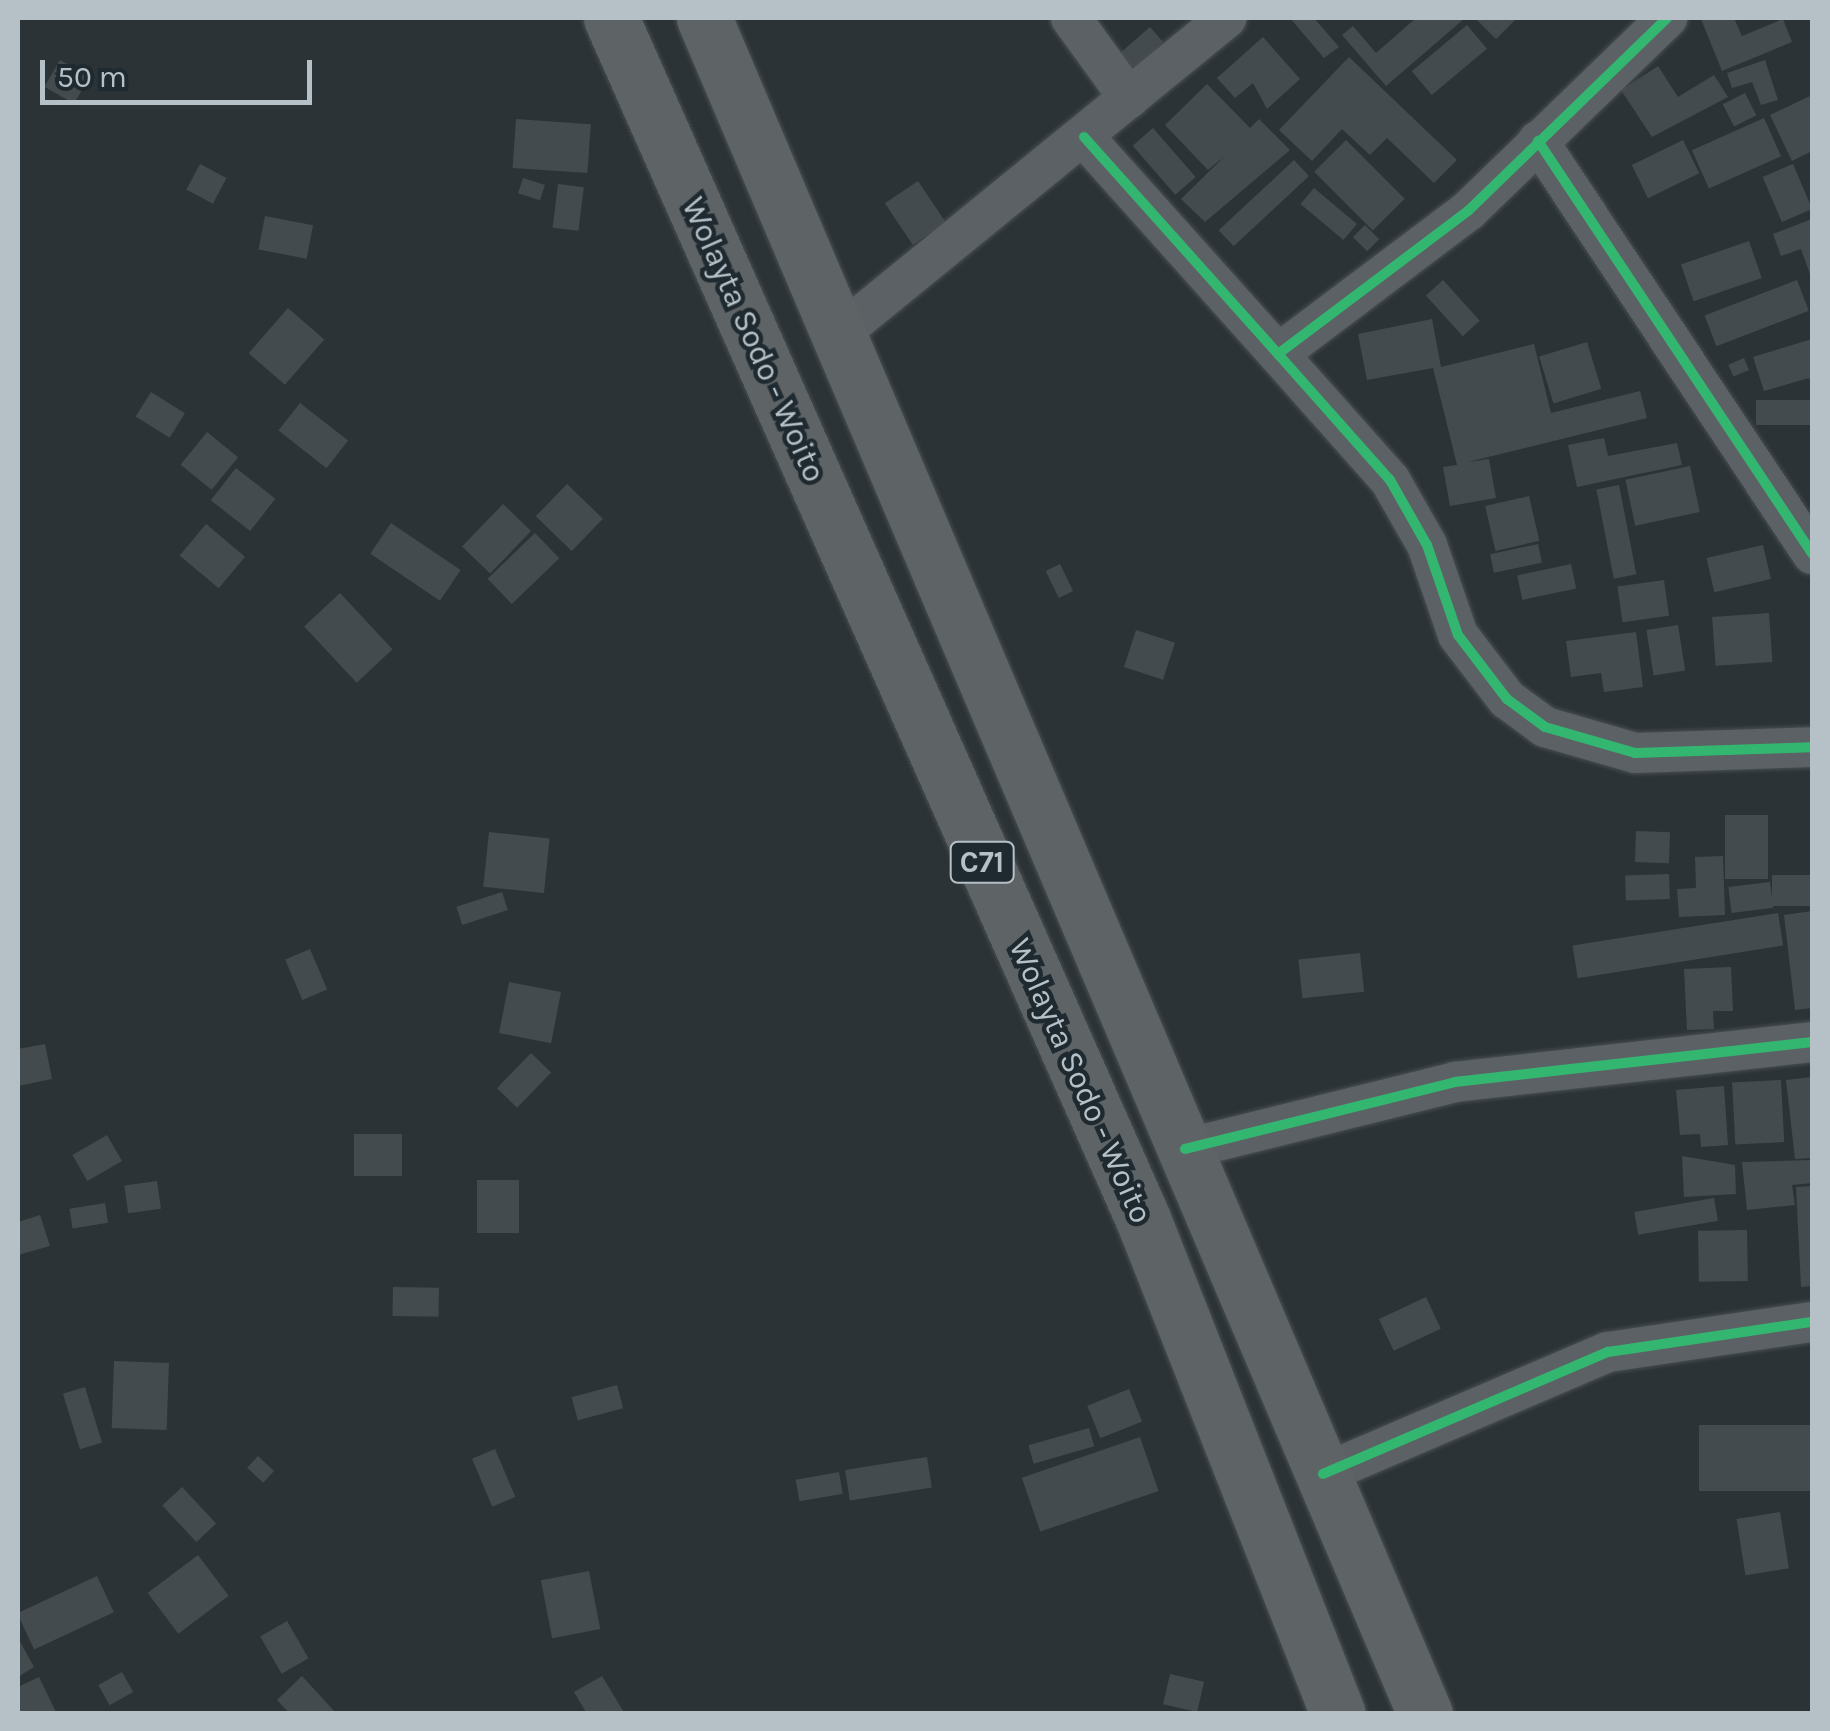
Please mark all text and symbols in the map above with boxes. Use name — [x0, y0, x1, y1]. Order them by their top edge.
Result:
scale bar — [45, 40, 318, 102]
text: 50 m — [57, 59, 127, 95]
street label: Wolayta Sodo - Woito — [673, 192, 833, 488]
road number: C71 — [950, 837, 1014, 887]
street label: Wolayta Sodo - Woito — [1000, 933, 1160, 1229]

